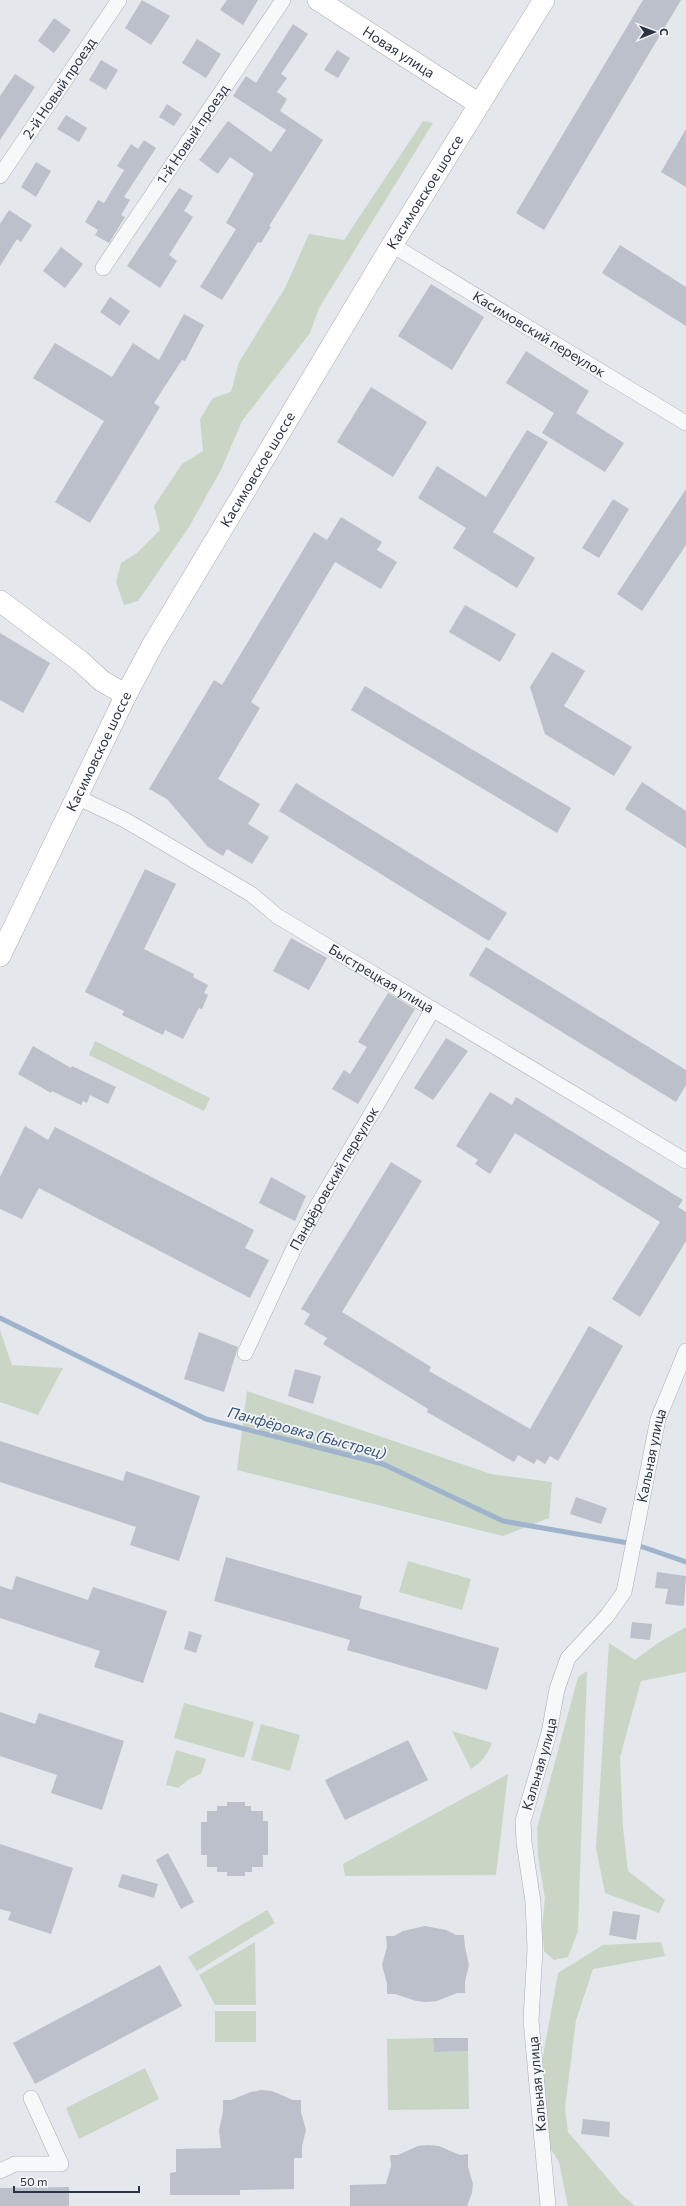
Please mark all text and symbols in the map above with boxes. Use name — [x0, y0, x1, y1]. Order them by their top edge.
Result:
north arrow — [634, 12, 674, 52]
street label: Новая улица — [360, 22, 438, 81]
text: С — [658, 28, 671, 36]
street label: 2-й Новый проезд — [19, 34, 99, 142]
street label: 1-й Новый проезд — [153, 81, 232, 187]
street label: Касимовское шоссе — [383, 131, 466, 252]
street label: Касимовский переулок — [470, 287, 609, 381]
street label: Касимовское шоссе — [216, 409, 298, 530]
street label: Касимовское шоссе — [62, 689, 134, 814]
street label: Быстрецкая улица — [326, 940, 437, 1016]
street label: Панфёровский переулок — [285, 1103, 382, 1253]
water label: Панфёровка (Быстрец) — [226, 1402, 389, 1462]
street label: Кальная улица — [633, 1406, 669, 1504]
street label: Кальная улица — [518, 1716, 560, 1812]
street label: Кальная улица — [524, 2036, 549, 2132]
scale bar — [14, 2168, 139, 2194]
text: 50 m — [20, 2174, 48, 2188]

